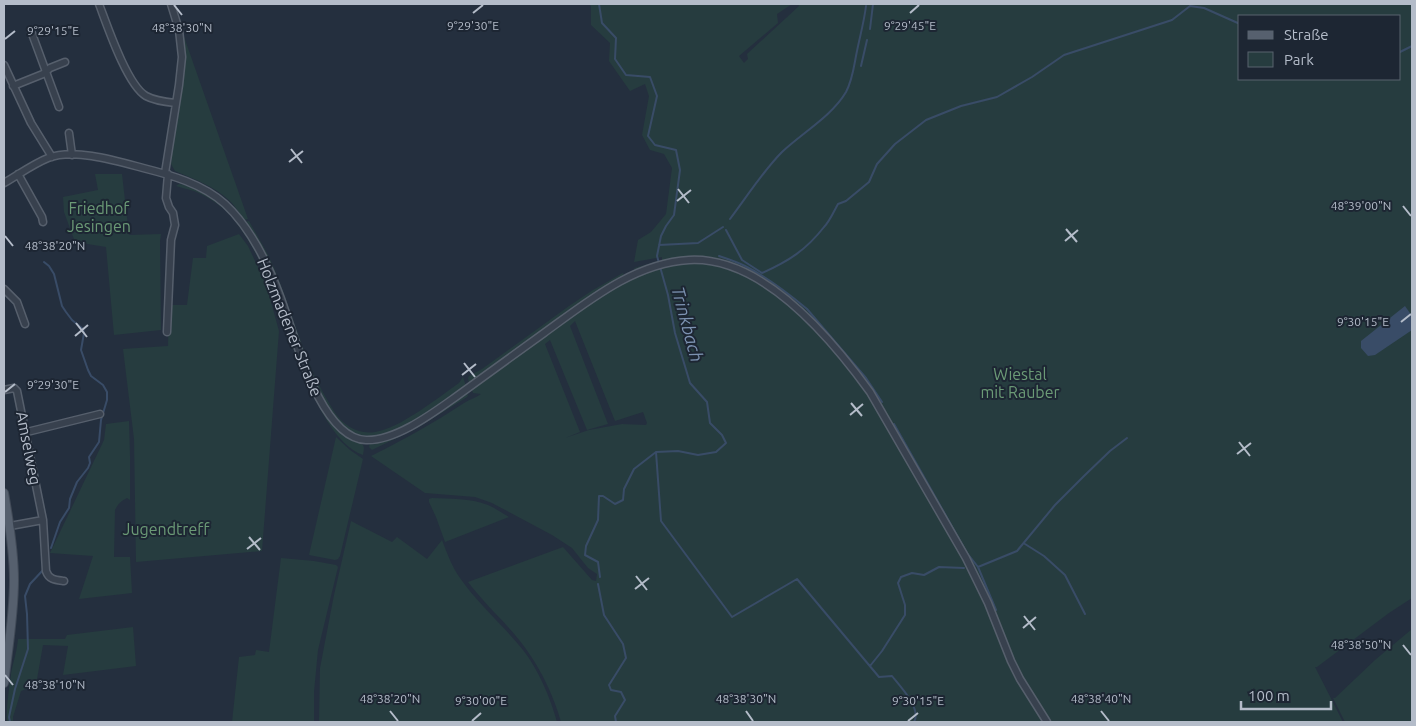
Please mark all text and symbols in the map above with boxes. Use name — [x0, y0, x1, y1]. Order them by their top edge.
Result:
legend — [1238, 15, 1401, 80]
text: 9°29'30"E — [447, 19, 499, 32]
text: 9°29'45"E — [884, 19, 936, 32]
text: 48°38'30"N — [152, 21, 212, 34]
text: 9°29'15"E — [27, 24, 79, 37]
text: Straße — [1284, 26, 1328, 43]
text: Park — [1284, 51, 1314, 68]
park label: Friedhof Jesingen — [67, 199, 131, 235]
text: 48°39'00"N — [1331, 199, 1391, 212]
text: 48°38'20"N — [25, 239, 85, 252]
street label: Holzmadener Straße — [254, 255, 326, 399]
water label: Trinkbach — [668, 284, 708, 364]
text: 9°30'15"E — [1337, 315, 1389, 328]
park label: Wiestal mit Rauber — [980, 365, 1060, 401]
text: 9°29'30"E — [27, 378, 79, 391]
street label: Amselweg — [13, 410, 45, 486]
park label: Jugendtreff — [123, 520, 210, 538]
text: 48°38'50"N — [1331, 638, 1391, 651]
text: 48°38'10"N — [25, 678, 85, 691]
scale bar — [1241, 678, 1331, 710]
text: 100 m — [1248, 687, 1290, 704]
text: 48°38'20"N — [360, 692, 420, 705]
text: 48°38'30"N — [716, 692, 776, 705]
text: 48°38'40"N — [1071, 692, 1131, 705]
text: 9°30'00"E — [455, 694, 507, 707]
text: 9°30'15"E — [892, 694, 944, 707]

